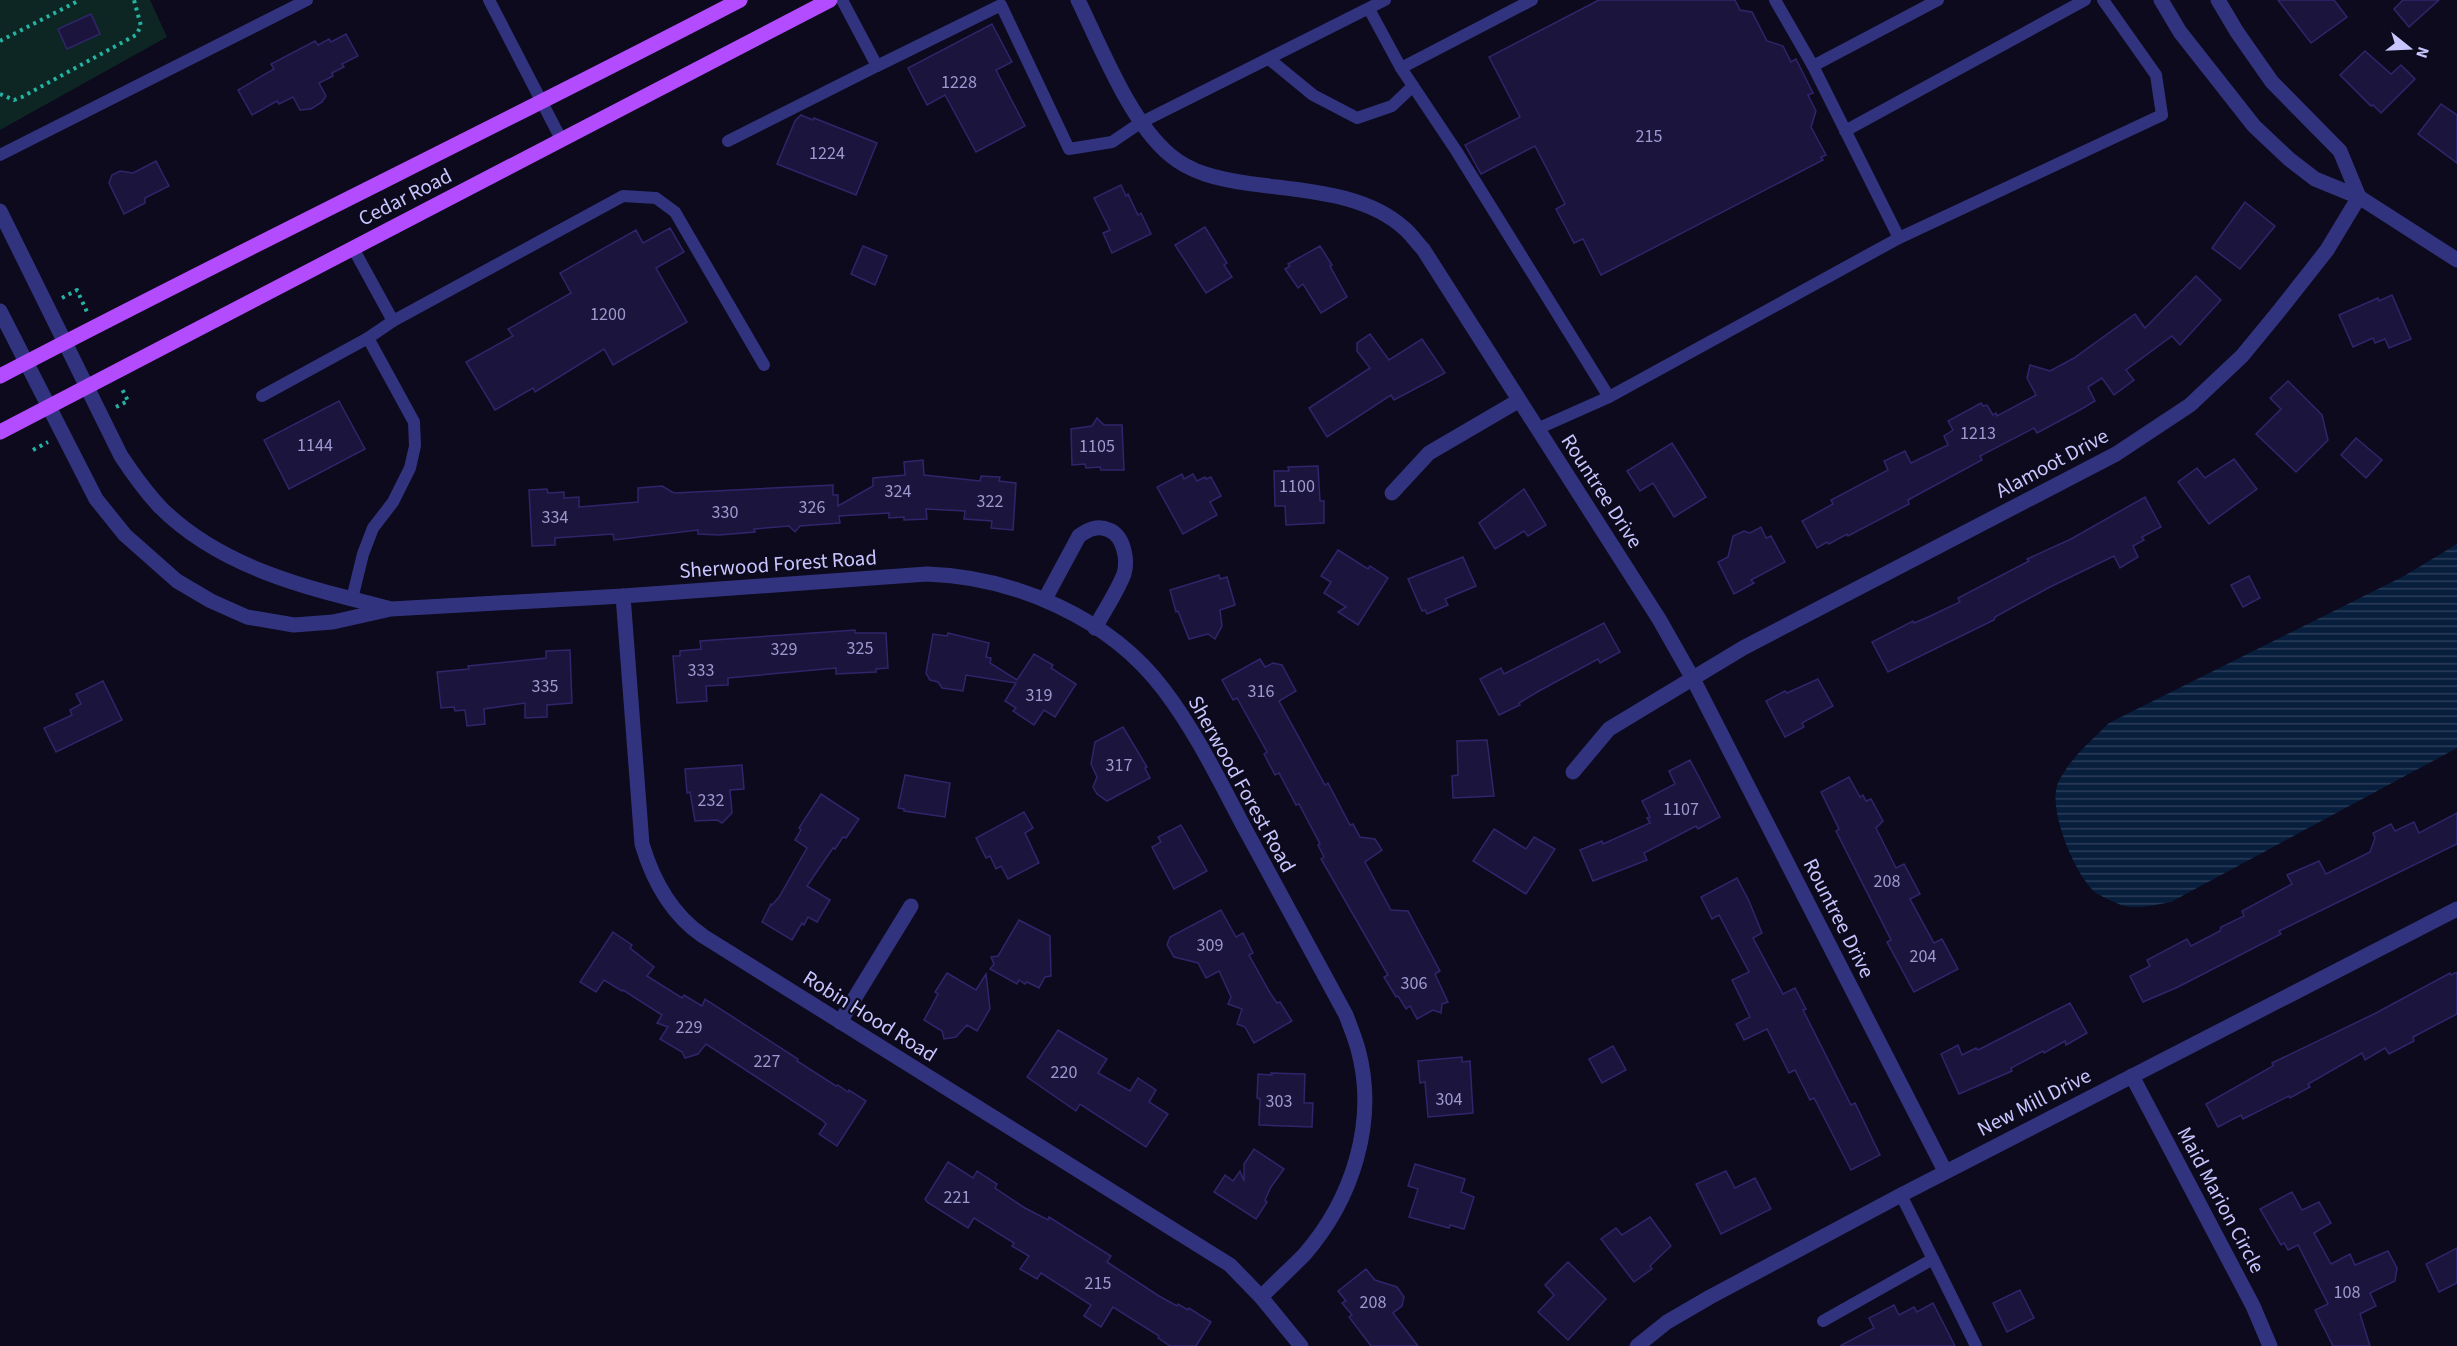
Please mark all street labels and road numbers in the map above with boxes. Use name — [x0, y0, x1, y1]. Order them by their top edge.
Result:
street label: Cedar Road — [353, 161, 457, 233]
street label: Alamoot Drive — [1990, 421, 2114, 505]
street label: Rountree Drive — [1554, 428, 1650, 554]
street label: Sherwood Forest Road — [678, 542, 878, 586]
street label: Sherwood Forest Road — [1181, 690, 1303, 878]
street label: Rountree Drive — [1796, 853, 1882, 983]
street label: Robin Hood Road — [797, 963, 943, 1069]
street label: New Mill Drive — [1972, 1060, 2096, 1144]
street label: Maid Marion Circle — [2170, 1122, 2272, 1278]

